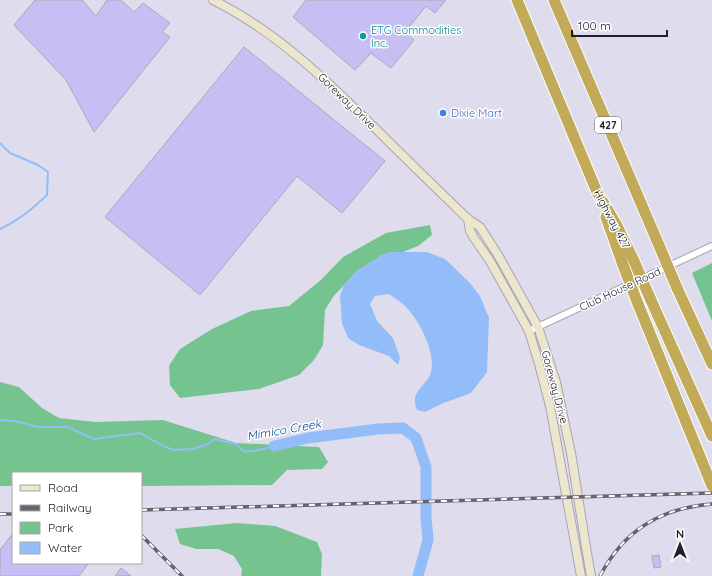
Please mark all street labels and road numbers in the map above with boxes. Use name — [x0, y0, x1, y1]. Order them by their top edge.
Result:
street label: Goreway Drive — [315, 70, 379, 132]
road number: 427 — [595, 117, 621, 133]
street label: Highway 427 — [591, 187, 634, 251]
street label: Club House Road — [577, 264, 663, 314]
street label: Goreway Drive — [539, 349, 571, 425]

